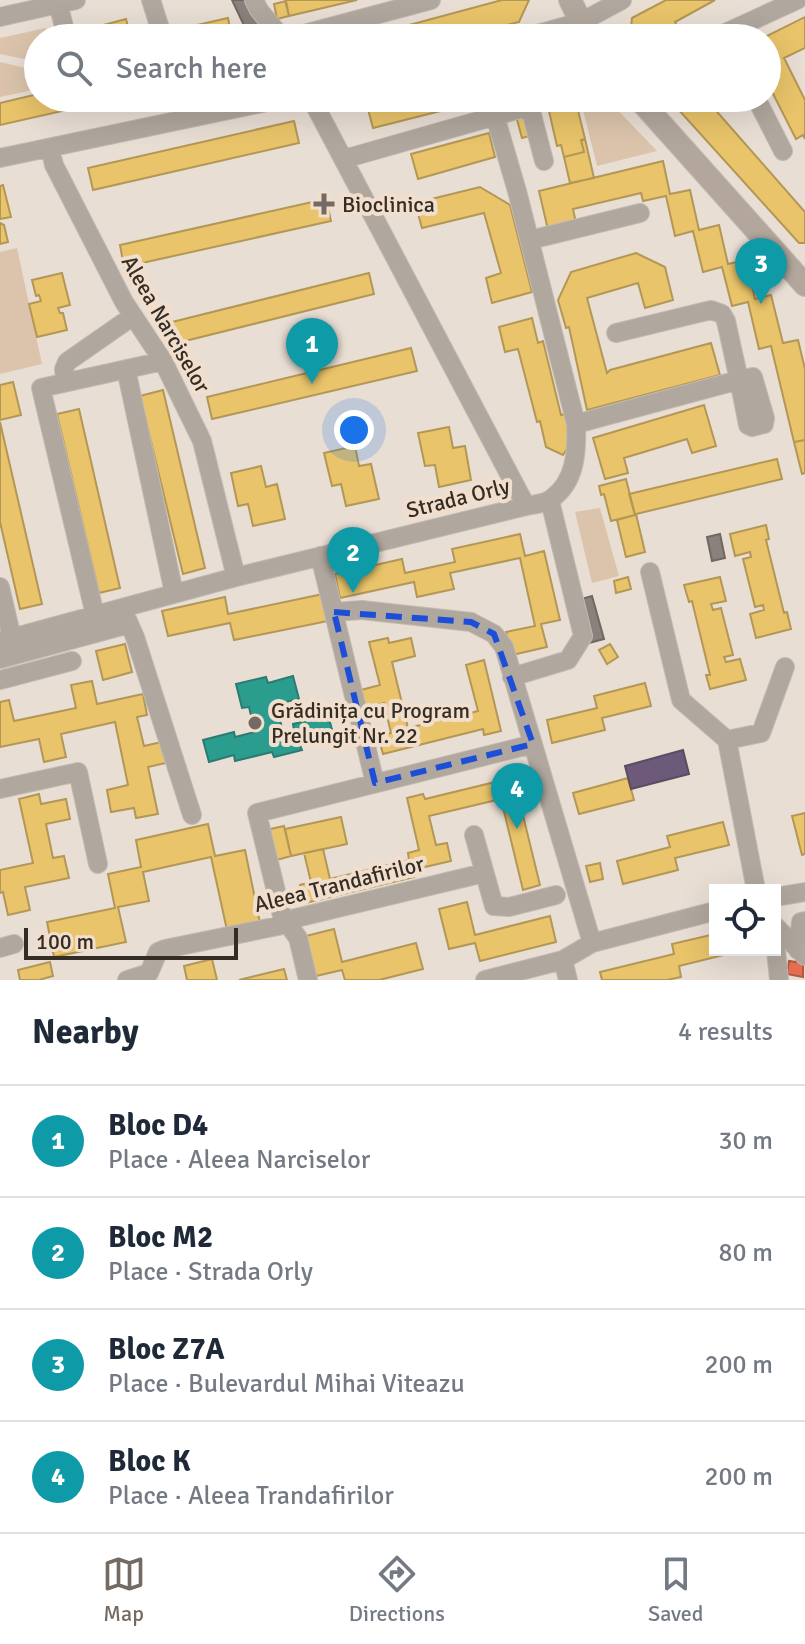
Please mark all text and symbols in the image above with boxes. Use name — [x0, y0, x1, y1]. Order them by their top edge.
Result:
search box — [24, 24, 781, 112]
icon: search — [52, 46, 96, 90]
text: Search here — [116, 50, 267, 87]
place label: Bioclinica — [342, 191, 435, 218]
marker: Bioclinica — [313, 193, 335, 215]
pin: 3 — [735, 238, 787, 304]
street label: Aleea Narciselor — [116, 250, 216, 398]
pin: 1 — [286, 318, 338, 384]
your location — [334, 410, 374, 450]
street label: Strada Orly — [403, 472, 513, 524]
pin: 2 — [327, 527, 379, 593]
place label: Grădinița cu Program Prelungit Nr. 22 — [271, 697, 470, 749]
marker: Grădinița cu Program Prelungit Nr. 22 — [246, 714, 264, 732]
pin: 4 — [491, 763, 543, 829]
street label: Aleea Trandafirilor — [251, 850, 427, 918]
map controls — [709, 884, 781, 956]
button: locate — [709, 884, 781, 956]
scale bar — [24, 924, 238, 960]
text: 100 m — [36, 928, 94, 955]
text: Nearby — [32, 1011, 139, 1053]
text: 4 results — [678, 1016, 773, 1048]
text: Bloc D4 — [108, 1107, 208, 1144]
text: 1 — [51, 1125, 65, 1157]
text: 30 m — [718, 1125, 773, 1157]
text: Place · Aleea Narciselor — [108, 1144, 370, 1176]
text: Bloc M2 — [108, 1219, 213, 1256]
text: 2 — [51, 1237, 65, 1269]
text: 80 m — [718, 1237, 773, 1269]
text: Place · Strada Orly — [108, 1256, 313, 1288]
text: Bloc Z7A — [108, 1331, 225, 1368]
text: 3 — [51, 1349, 65, 1381]
text: 200 m — [704, 1349, 773, 1381]
text: Place · Bulevardul Mihai Viteazu — [108, 1368, 465, 1400]
text: Bloc K — [108, 1443, 191, 1480]
text: 4 — [51, 1461, 65, 1493]
text: 200 m — [704, 1461, 773, 1493]
text: Place · Aleea Trandafirilor — [108, 1480, 394, 1512]
tab: Map — [102, 1552, 146, 1627]
tab: Directions — [349, 1552, 445, 1627]
tab: Saved — [648, 1552, 703, 1627]

